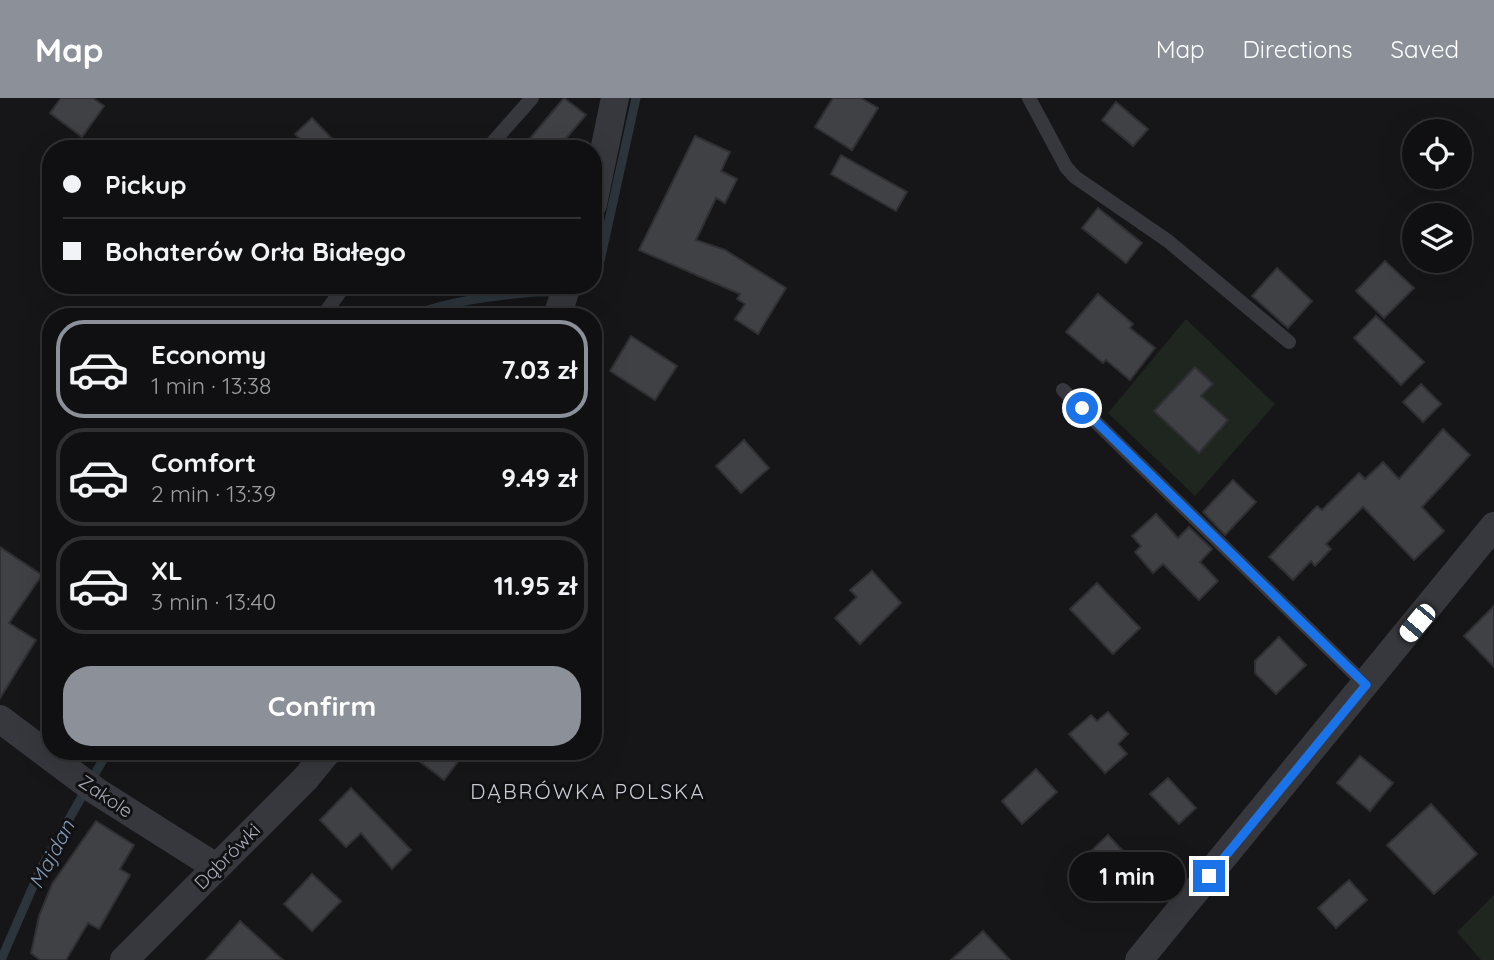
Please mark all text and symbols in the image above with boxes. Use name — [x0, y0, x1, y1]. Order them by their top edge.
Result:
text: Map — [35, 29, 103, 70]
text: Map — [1156, 34, 1205, 64]
text: Directions — [1243, 34, 1353, 64]
text: Saved — [1391, 34, 1459, 64]
map controls — [1402, 119, 1472, 273]
button: locate — [1402, 119, 1472, 189]
text: Pickup — [105, 168, 187, 201]
button: layers — [1402, 203, 1472, 273]
text: Bohaterów Orła Białego — [105, 235, 406, 268]
icon: car — [67, 338, 130, 401]
text: Economy — [151, 338, 266, 371]
text: 7.03 zł — [501, 353, 577, 386]
text: 1 min · 13:38 — [151, 371, 271, 400]
route start — [1066, 392, 1098, 424]
icon: car — [67, 446, 130, 509]
text: Comfort — [151, 446, 256, 479]
text: 9.49 zł — [501, 461, 577, 494]
text: 2 min · 13:39 — [151, 479, 276, 508]
icon: car — [67, 554, 130, 617]
text: XL — [151, 554, 183, 587]
text: 11.95 zł — [494, 569, 577, 602]
text: 3 min · 13:40 — [151, 587, 276, 616]
car — [1396, 600, 1439, 646]
button: Confirm — [63, 666, 581, 746]
street label: Zakole — [74, 769, 138, 823]
district label: DĄBRÓWKA POLSKA — [470, 778, 706, 804]
water label: Majdan — [22, 815, 80, 892]
street label: Dąbrówki — [189, 818, 265, 894]
callout: 1 min — [1069, 852, 1184, 900]
route end — [1193, 860, 1225, 892]
text: 1 min — [1099, 862, 1155, 891]

